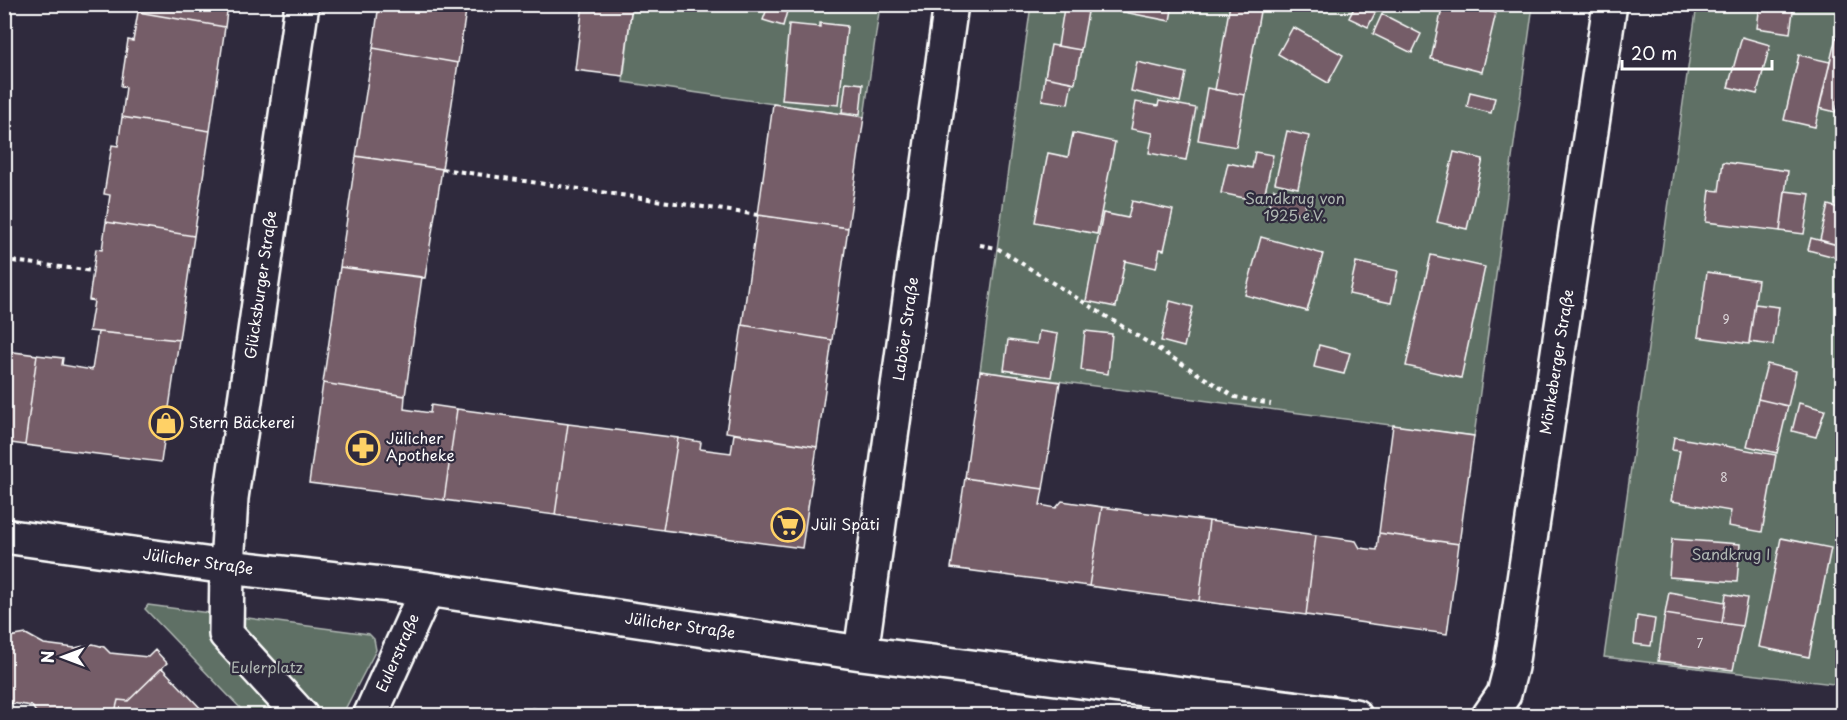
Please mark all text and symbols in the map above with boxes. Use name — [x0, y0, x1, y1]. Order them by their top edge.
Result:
scale bar — [1622, 33, 1772, 71]
text: 20 m — [1631, 39, 1677, 66]
park label: Sandkrug von 1925 e.V. — [1245, 186, 1345, 226]
street label: Glücksburger Straße — [238, 209, 281, 361]
street label: Laböer Straße — [886, 275, 923, 382]
street label: Mönkeberger Straße — [1533, 287, 1578, 436]
house number: 9 — [1722, 310, 1730, 328]
shop icon: Stern Bäckerei — [148, 405, 184, 441]
place label: Stern Bäckerei — [189, 410, 295, 433]
place label: Jülicher Apotheke — [386, 426, 455, 466]
pharmacy icon: Jülicher Apotheke — [345, 430, 381, 466]
house number: 8 — [1720, 468, 1728, 486]
supermarket icon: Jüli Späti — [770, 507, 806, 543]
place label: Jüli Späti — [811, 512, 880, 535]
street label: Jülicher Straße — [141, 541, 255, 580]
park label: Sandkrug I — [1691, 542, 1771, 565]
street label: Jülicher Straße — [623, 605, 737, 644]
street label: Eulerstraße — [369, 609, 424, 695]
north arrow — [33, 627, 93, 687]
house number: 7 — [1697, 634, 1704, 652]
text: N — [35, 651, 59, 663]
park label: Eulerplatz — [231, 655, 303, 678]

